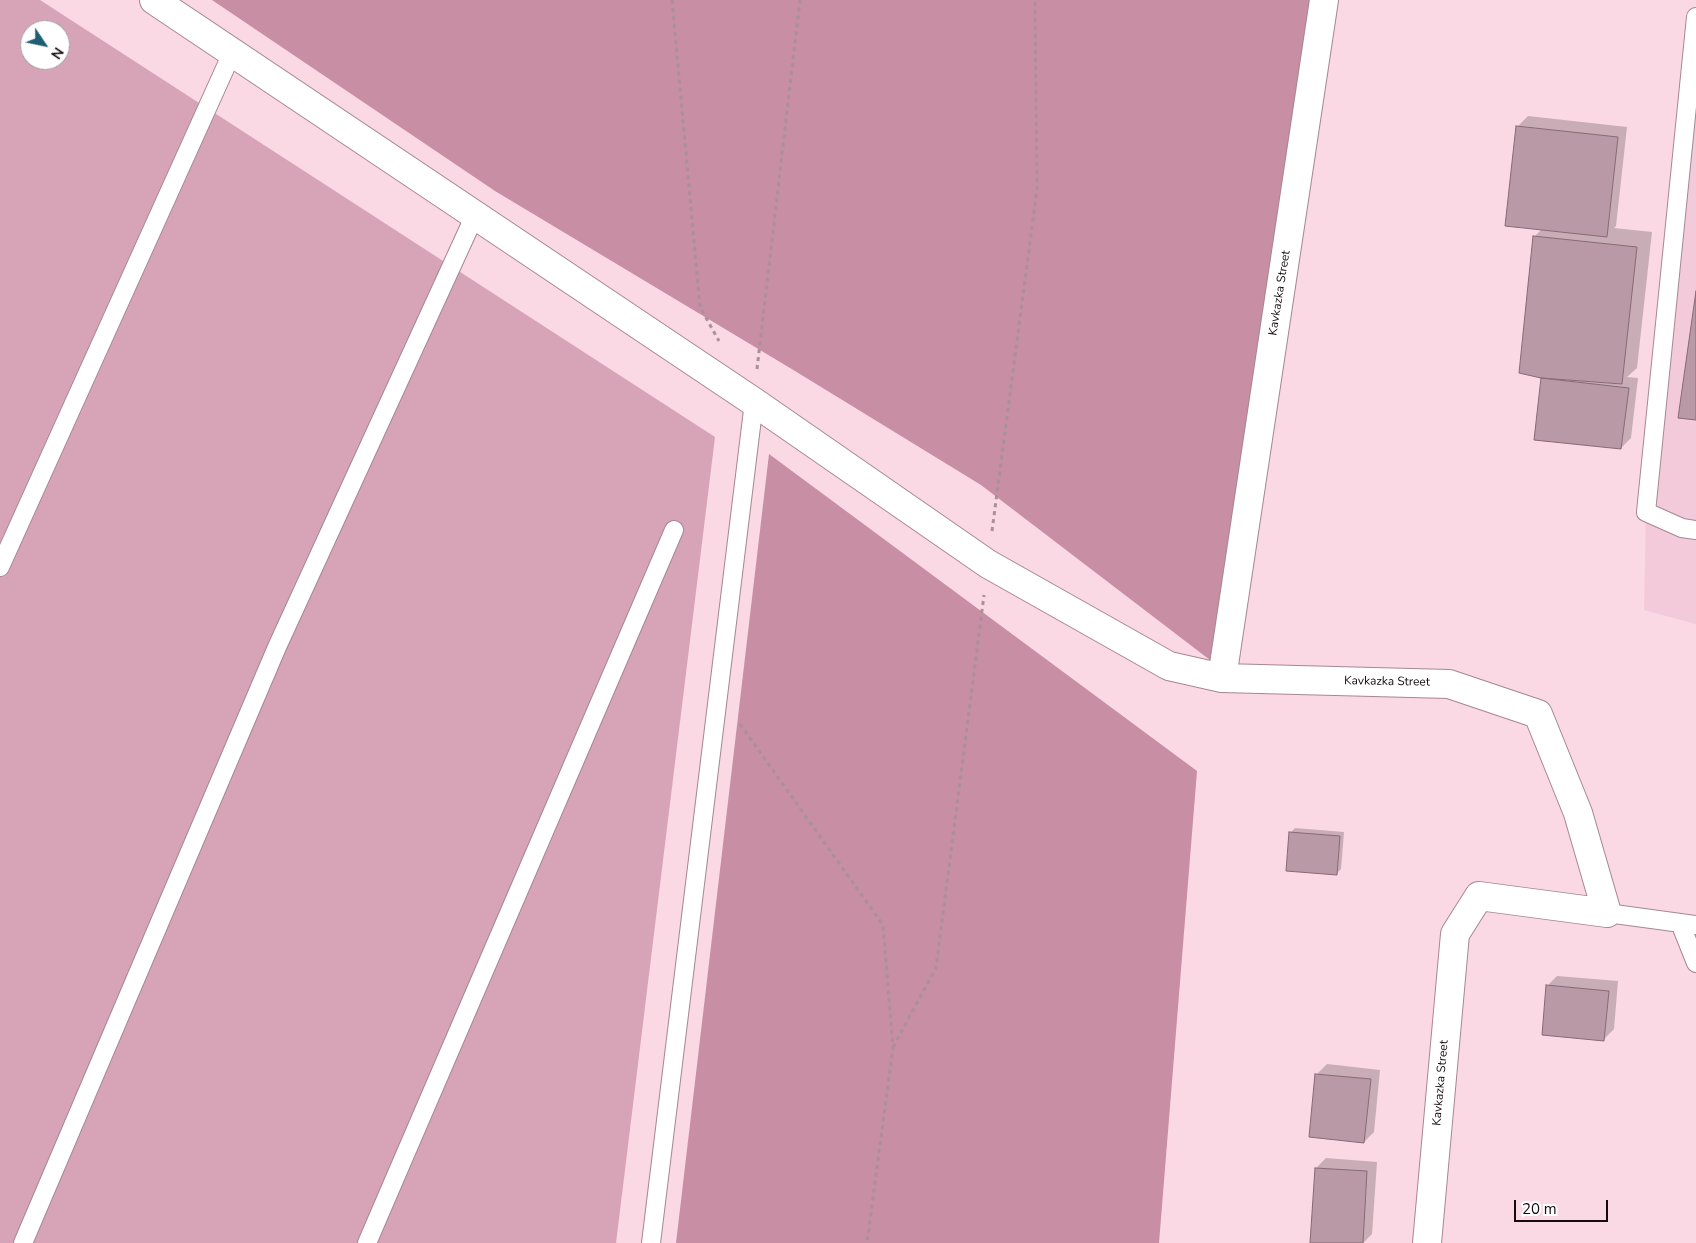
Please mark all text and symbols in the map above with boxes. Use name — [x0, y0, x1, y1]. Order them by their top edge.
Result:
north arrow — [20, 20, 70, 70]
text: N — [46, 43, 68, 63]
street label: Kavkazka Street — [1266, 249, 1294, 337]
street label: Kavkazka Street — [1344, 674, 1430, 690]
street label: Kavkazka Street — [1430, 1040, 1452, 1126]
scale bar — [1516, 1190, 1610, 1222]
text: 20 m — [1522, 1199, 1557, 1219]

